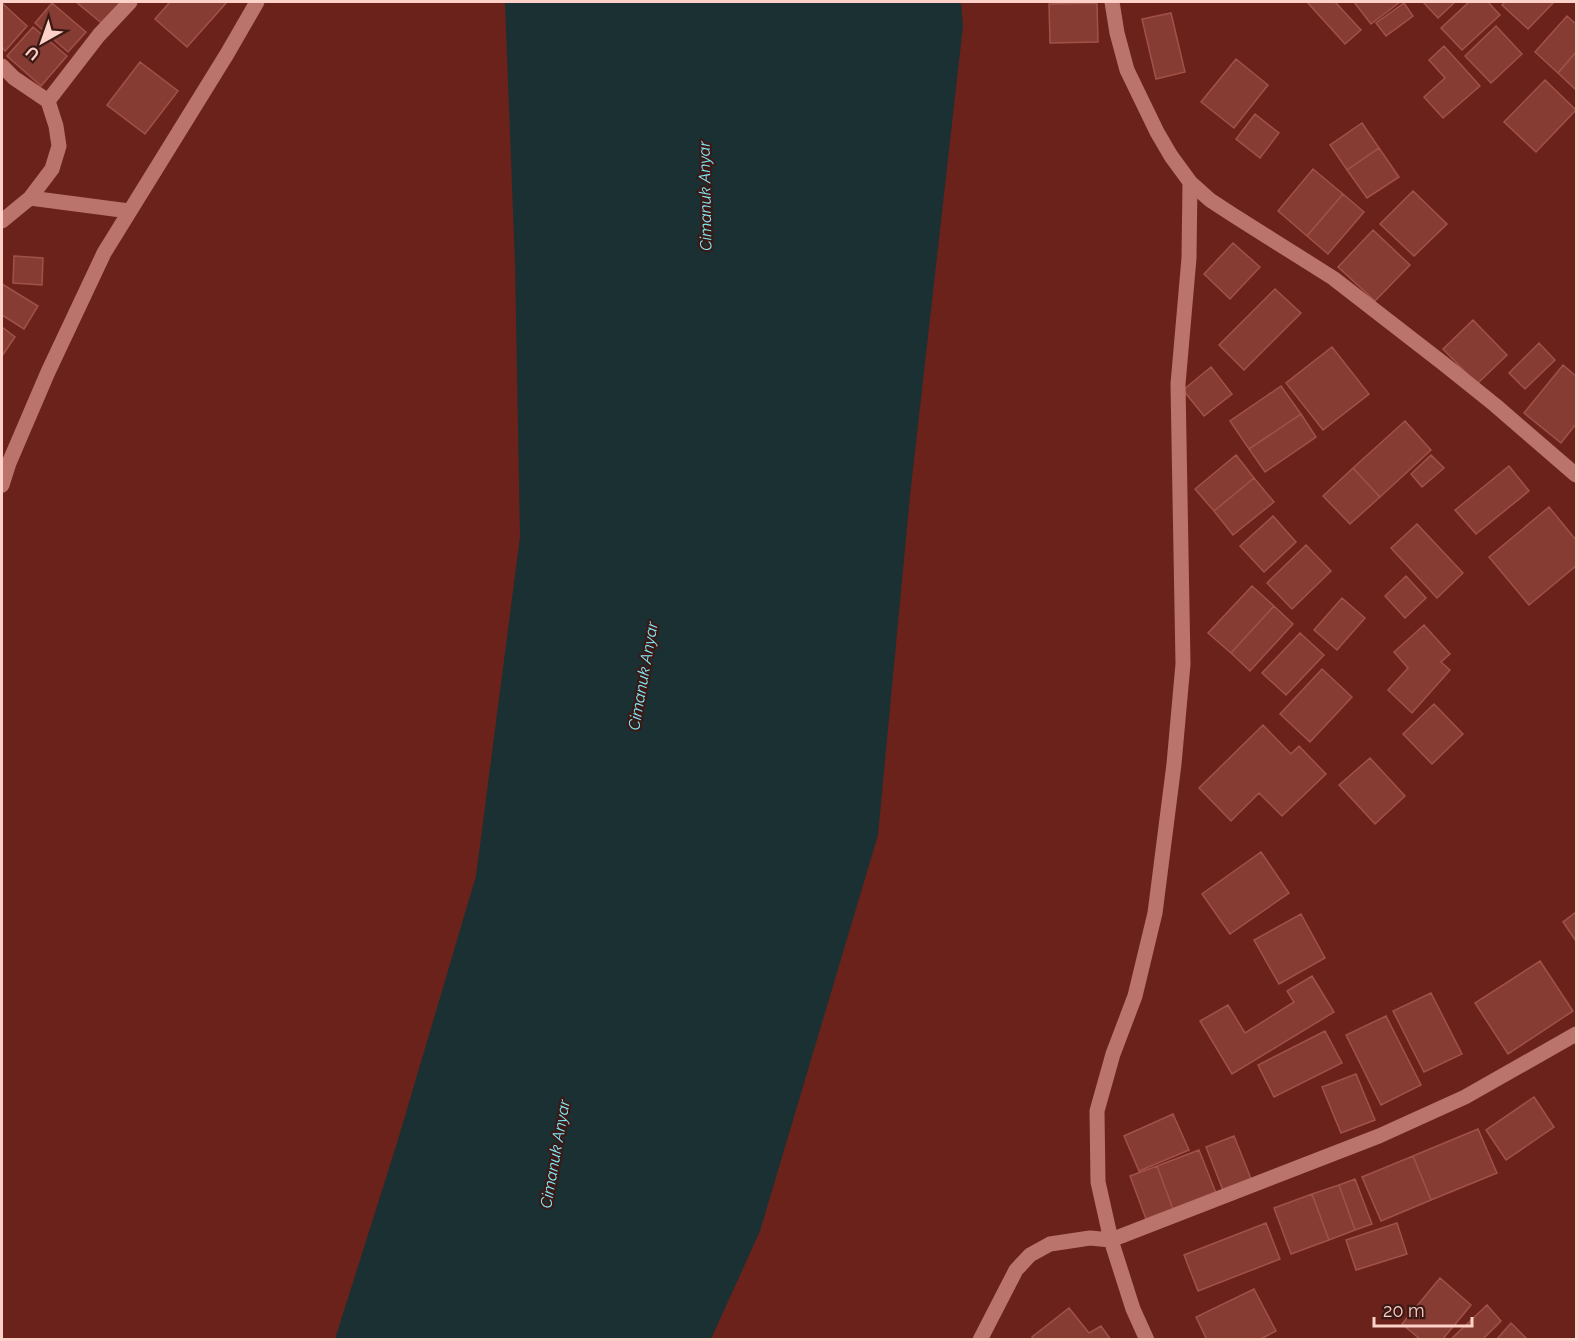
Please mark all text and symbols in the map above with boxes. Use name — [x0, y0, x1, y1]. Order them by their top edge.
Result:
north arrow — [12, 12, 72, 72]
text: U — [22, 42, 43, 64]
water label: Cimanuk Anyar — [695, 141, 715, 251]
water label: Cimanuk Anyar — [624, 620, 662, 732]
water label: Cimanuk Anyar — [536, 1098, 574, 1210]
scale bar — [1374, 1290, 1472, 1328]
text: 20 m — [1383, 1300, 1425, 1321]

